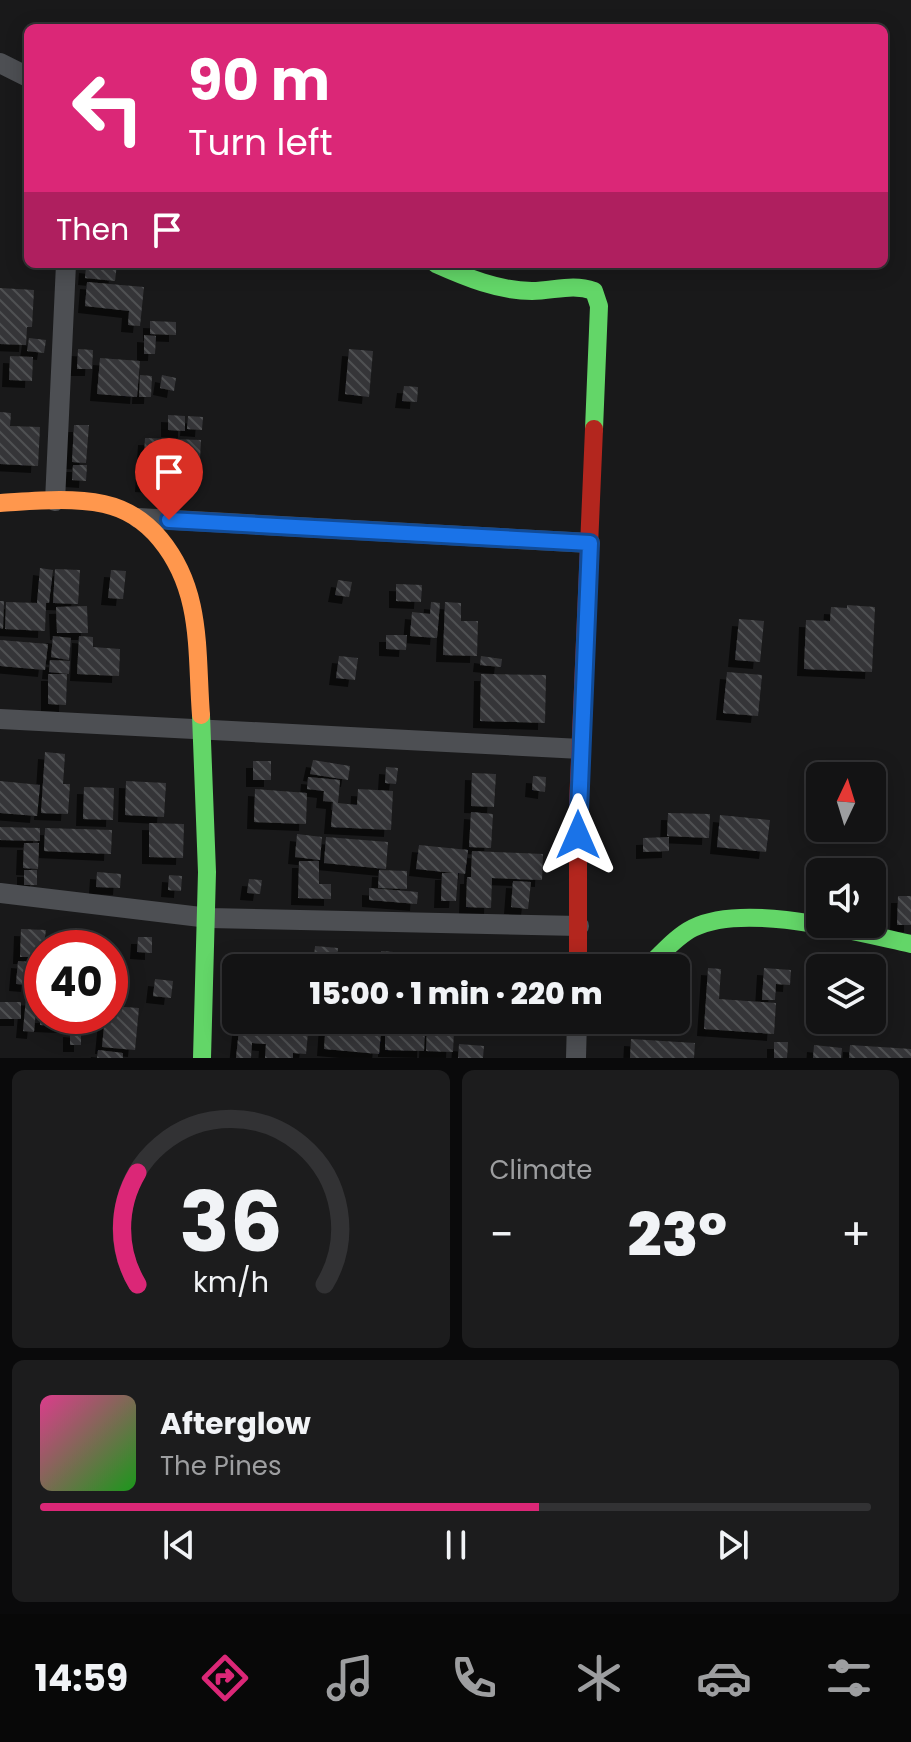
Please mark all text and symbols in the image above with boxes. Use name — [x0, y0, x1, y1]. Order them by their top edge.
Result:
text: 90 m — [188, 41, 330, 120]
icon: left — [56, 56, 160, 160]
text: Turn left — [188, 117, 333, 168]
text: Then — [56, 208, 129, 251]
icon: arrive — [145, 208, 189, 252]
pin — [135, 438, 203, 520]
icon: arrive — [147, 450, 191, 494]
north arrow — [806, 762, 886, 842]
map controls — [806, 762, 886, 1034]
position arrow — [536, 793, 620, 877]
button: sound — [806, 858, 886, 938]
speed limit sign: 40 — [24, 930, 128, 1034]
button: layers — [806, 954, 886, 1034]
text: 15:00 · 1 min · 220 m — [310, 972, 602, 1015]
text: Climate — [490, 1152, 592, 1188]
text: 36 — [179, 1164, 282, 1280]
text: 23° — [628, 1193, 727, 1277]
text: − — [490, 1204, 514, 1265]
text: + — [841, 1204, 871, 1265]
text: km/h — [193, 1262, 269, 1302]
text: Afterglow — [160, 1402, 311, 1445]
text: The Pines — [160, 1448, 282, 1484]
icon: previous — [157, 1523, 201, 1567]
icon: pause — [434, 1523, 478, 1567]
icon: next — [711, 1523, 755, 1567]
icon: directions — [197, 1650, 253, 1706]
icon: music — [322, 1650, 378, 1706]
icon: phone — [446, 1650, 502, 1706]
icon: climate — [571, 1650, 627, 1706]
icon: car — [696, 1650, 752, 1706]
icon: filters — [821, 1650, 877, 1706]
text: 14:59 — [34, 1653, 128, 1704]

